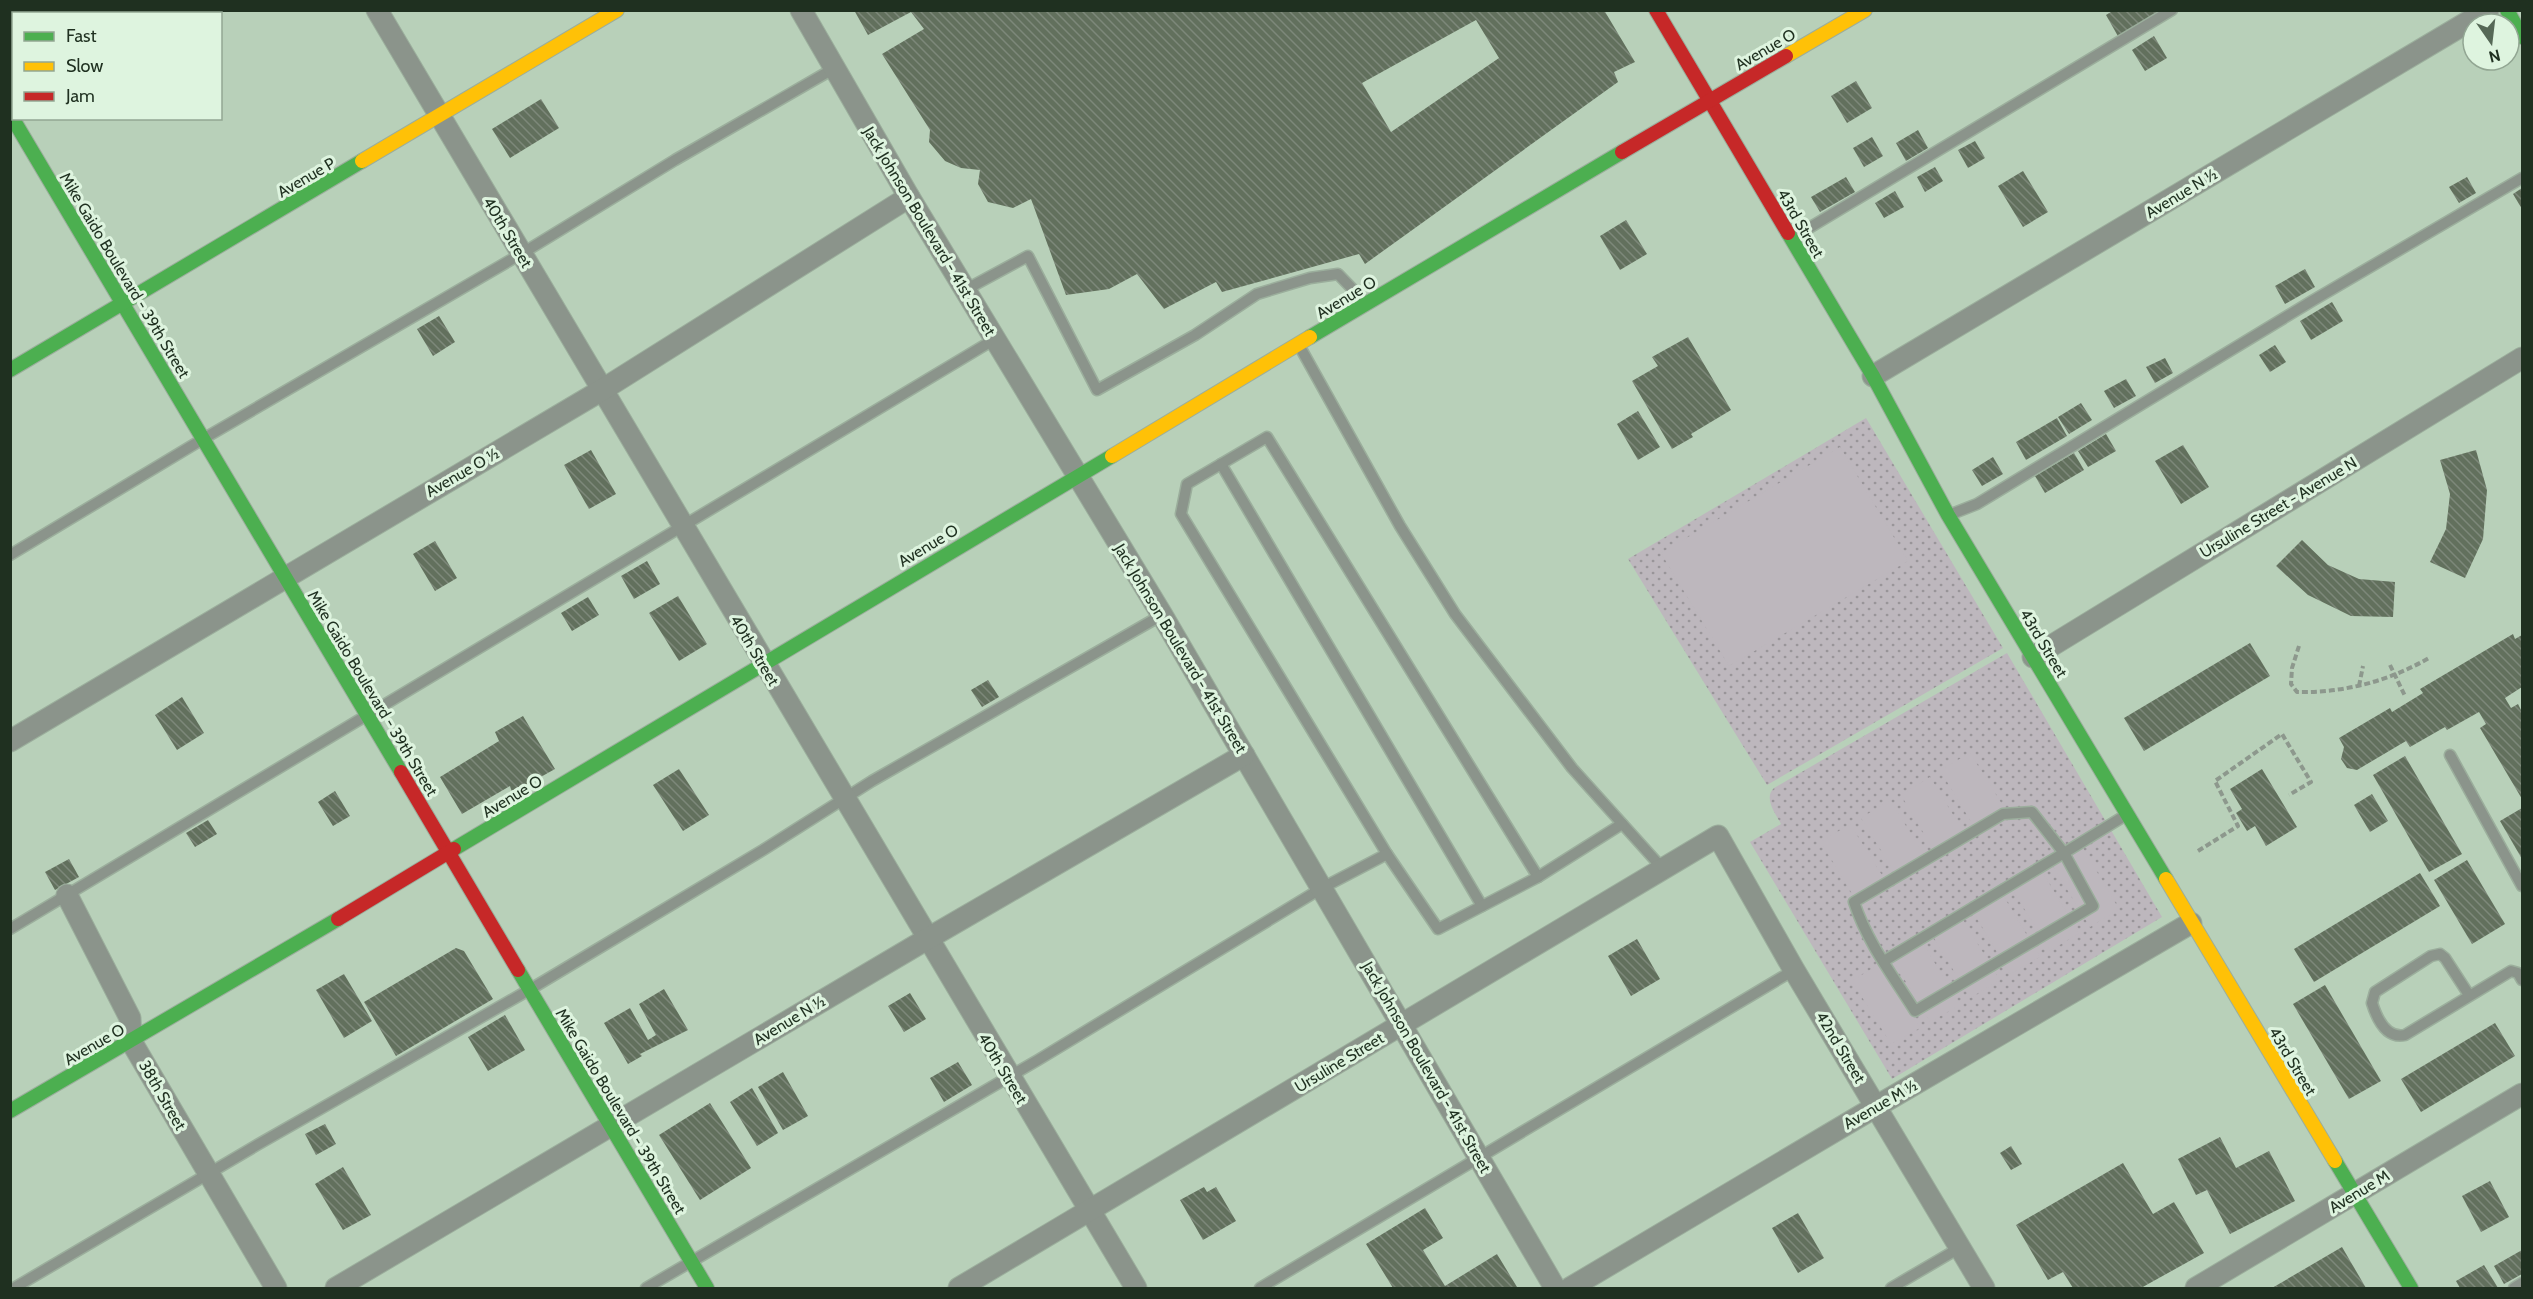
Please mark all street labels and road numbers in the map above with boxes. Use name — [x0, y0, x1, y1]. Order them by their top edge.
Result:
street label: Avenue O — [1732, 25, 1799, 74]
street label: Jack Johnson Boulevard - 41st Street — [859, 122, 1000, 340]
street label: Avenue P — [274, 153, 338, 202]
street label: Avenue N ½ — [2142, 165, 2221, 222]
street label: Mike Gaido Boulevard - 39th Street — [56, 169, 194, 382]
street label: 43rd Street — [1773, 185, 1828, 262]
street label: 40th Street — [479, 193, 536, 272]
street label: Avenue O — [1313, 272, 1380, 323]
street label: Avenue O ½ — [422, 444, 502, 501]
street label: Ursuline Street - Avenue N — [2196, 453, 2360, 562]
street label: Avenue O — [895, 520, 962, 571]
street label: Jack Johnson Boulevard - 41st Street — [1110, 539, 1251, 757]
street label: Mike Gaido Boulevard - 39th Street — [304, 587, 442, 800]
street label: 43rd Street — [2016, 606, 2072, 681]
street label: 40th Street — [726, 611, 783, 690]
street label: Avenue O — [479, 771, 546, 822]
street label: Jack Johnson Boulevard - 41st Street — [1358, 957, 1495, 1177]
street label: Avenue N ½ — [750, 992, 829, 1049]
street label: Mike Gaido Boulevard - 39th Street — [552, 1005, 690, 1218]
street label: 42nd Street — [1812, 1008, 1870, 1087]
street label: Avenue O — [61, 1020, 128, 1069]
street label: 43rd Street — [2265, 1024, 2321, 1099]
street label: Ursuline Street — [1291, 1028, 1388, 1096]
street label: 40th Street — [974, 1029, 1031, 1108]
street label: 38th Street — [135, 1057, 190, 1134]
street label: Avenue M ½ — [1840, 1076, 1921, 1133]
street label: Avenue M — [2326, 1166, 2393, 1217]

